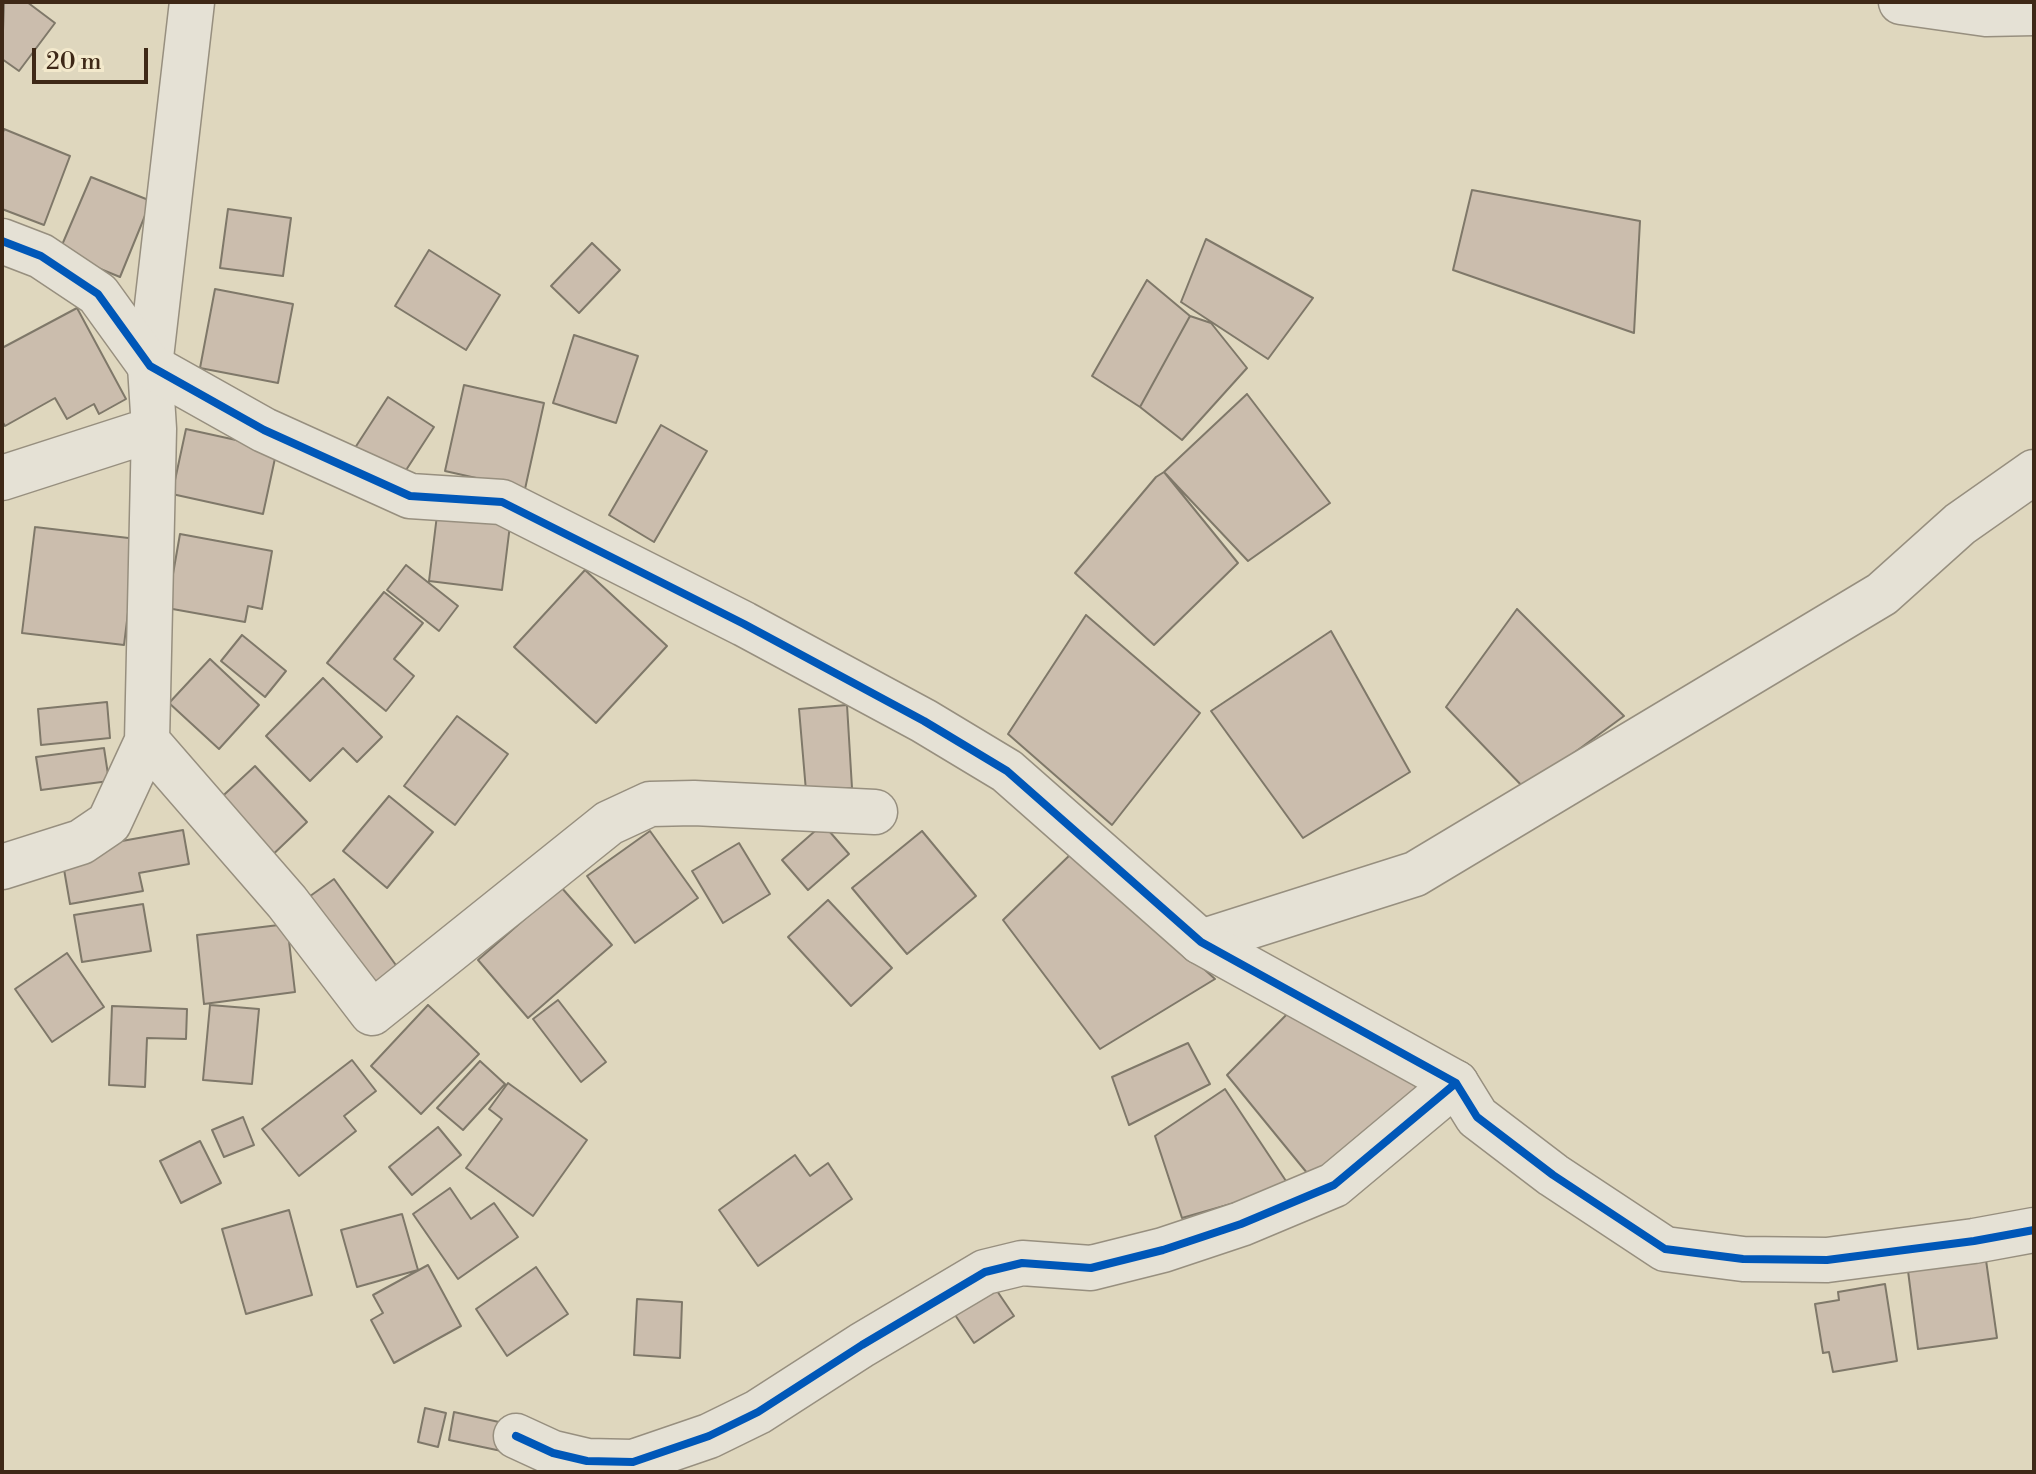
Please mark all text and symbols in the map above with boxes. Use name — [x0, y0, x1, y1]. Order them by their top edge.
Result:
scale bar — [36, 32, 152, 82]
text: 20 m — [46, 47, 102, 77]

